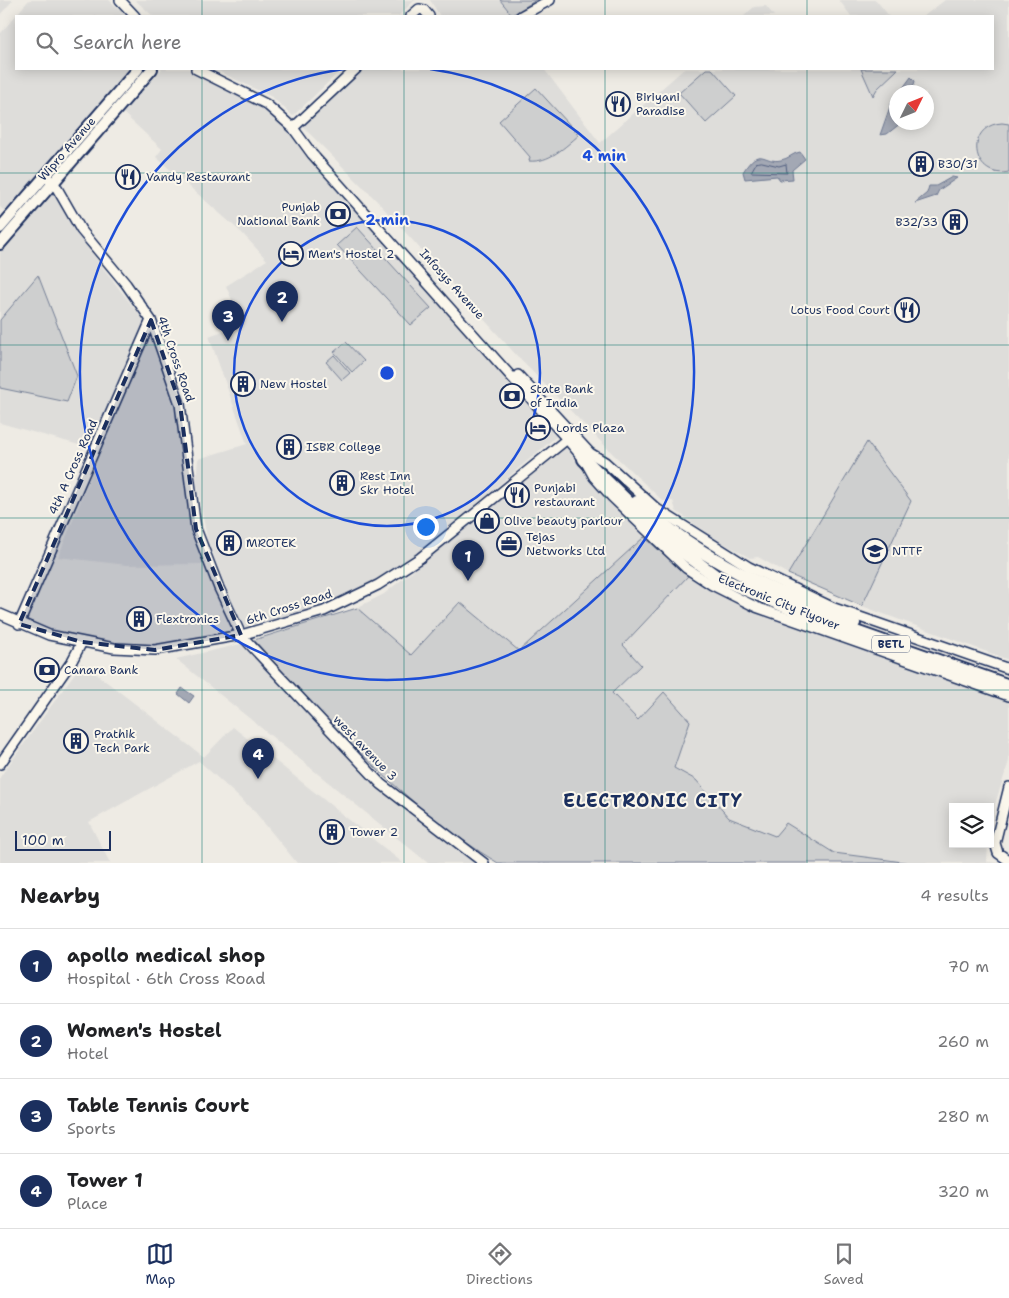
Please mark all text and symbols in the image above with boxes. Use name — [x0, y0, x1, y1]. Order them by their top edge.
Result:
search box — [15, 15, 994, 70]
icon: search — [33, 29, 61, 57]
text: Search here — [73, 30, 182, 55]
north arrow — [889, 85, 934, 130]
place label: Biriyani Paradise — [636, 89, 685, 119]
restaurant icon: Biriyani Paradise — [605, 91, 631, 117]
street label: Wipro Avenue — [35, 113, 99, 185]
text: 4 min — [582, 146, 626, 166]
building icon: B30/31 — [908, 151, 934, 177]
place label: B30/31 — [938, 156, 978, 172]
restaurant icon: Vandy Restaurant — [115, 164, 141, 190]
place label: Vandy Restaurant — [146, 169, 251, 185]
place label: Punjab National Bank — [237, 199, 320, 229]
bank icon: Punjab National Bank — [325, 201, 351, 227]
building icon: B32/33 — [942, 209, 968, 235]
text: 2 min — [365, 210, 409, 230]
place label: B32/33 — [895, 214, 938, 230]
hotel icon: Men's Hostel 2 — [278, 241, 304, 267]
street label: Infosys Avenue — [416, 245, 488, 323]
place label: Men's Hostel 2 — [308, 246, 394, 262]
pin: 2 — [266, 281, 298, 322]
restaurant icon: Lotus Food Court — [894, 297, 920, 323]
pin: 3 — [212, 300, 244, 341]
place label: Lotus Food Court — [790, 302, 890, 318]
street label: 4th Cross Road — [154, 314, 198, 404]
centre of rings — [378, 364, 396, 382]
building icon: New Hostel — [230, 371, 256, 397]
place label: New Hostel — [260, 376, 327, 392]
place label: State Bank of India — [530, 381, 593, 411]
bank icon: State Bank of India — [499, 383, 525, 409]
hotel icon: Lords Plaza — [525, 415, 551, 441]
street label: 4th A Cross Road — [45, 416, 101, 517]
place label: Lords Plaza — [556, 420, 625, 436]
building icon: ISBR College — [276, 434, 302, 460]
place label: ISBR College — [306, 439, 381, 455]
place label: Rest Inn Skr Hotel — [360, 468, 415, 498]
building icon: Rest Inn Skr Hotel — [329, 470, 355, 496]
place label: Punjabi restaurant — [534, 480, 595, 510]
restaurant icon: Punjabi restaurant — [504, 482, 530, 508]
shop icon: Olive beauty parlour — [474, 508, 500, 534]
place label: Olive beauty parlour — [504, 513, 624, 529]
your location — [413, 514, 439, 540]
place label: Tejas Networks Ltd — [526, 529, 605, 559]
building icon: MROTEK — [216, 530, 242, 556]
office icon: Tejas Networks Ltd — [496, 531, 522, 557]
place label: MROTEK — [246, 535, 296, 551]
school or university icon: NTTF — [862, 538, 888, 564]
pin: 1 — [452, 540, 484, 581]
place label: NTTF — [892, 543, 923, 559]
street label: Electronic City Flyover — [716, 570, 843, 634]
street label: 6th Cross Road — [244, 585, 335, 628]
building icon: Flextronics — [126, 606, 152, 632]
place label: Flextronics — [156, 611, 219, 627]
road number: BETL — [872, 636, 910, 652]
bank icon: Canara Bank — [34, 657, 60, 683]
place label: Canara Bank — [64, 662, 138, 678]
street label: west avenue 3 — [330, 712, 400, 784]
place label: Prathik Tech Park — [94, 726, 150, 756]
building icon: Prathik Tech Park — [63, 728, 89, 754]
pin: 4 — [242, 738, 274, 779]
district label: ELECTRONIC CITY — [563, 789, 743, 813]
map controls — [949, 803, 994, 848]
button: layers — [949, 803, 994, 848]
building icon: Tower 2 — [319, 819, 345, 845]
place label: Tower 2 — [350, 824, 398, 840]
scale bar — [15, 828, 111, 851]
text: 100 m — [22, 831, 64, 849]
text: Nearby — [20, 882, 100, 910]
text: 4 results — [920, 885, 989, 906]
text: apollo medical shop — [67, 943, 265, 968]
text: 1 — [32, 956, 40, 977]
text: 70 m — [948, 956, 989, 977]
text: Hospital · 6th Cross Road — [67, 968, 265, 989]
text: Women's Hostel — [67, 1018, 222, 1043]
text: 2 — [30, 1031, 42, 1052]
text: 260 m — [937, 1031, 989, 1052]
text: Hotel — [67, 1043, 108, 1064]
text: Table Tennis Court — [67, 1093, 249, 1118]
text: 3 — [30, 1106, 42, 1127]
text: 280 m — [937, 1106, 989, 1127]
text: Sports — [67, 1118, 116, 1139]
text: Tower 1 — [67, 1168, 143, 1193]
text: 4 — [30, 1181, 42, 1202]
text: 320 m — [938, 1181, 989, 1202]
text: Place — [67, 1193, 108, 1214]
tab: Map — [145, 1240, 175, 1288]
tab: Directions — [466, 1240, 533, 1288]
tab: Saved — [824, 1240, 864, 1288]

